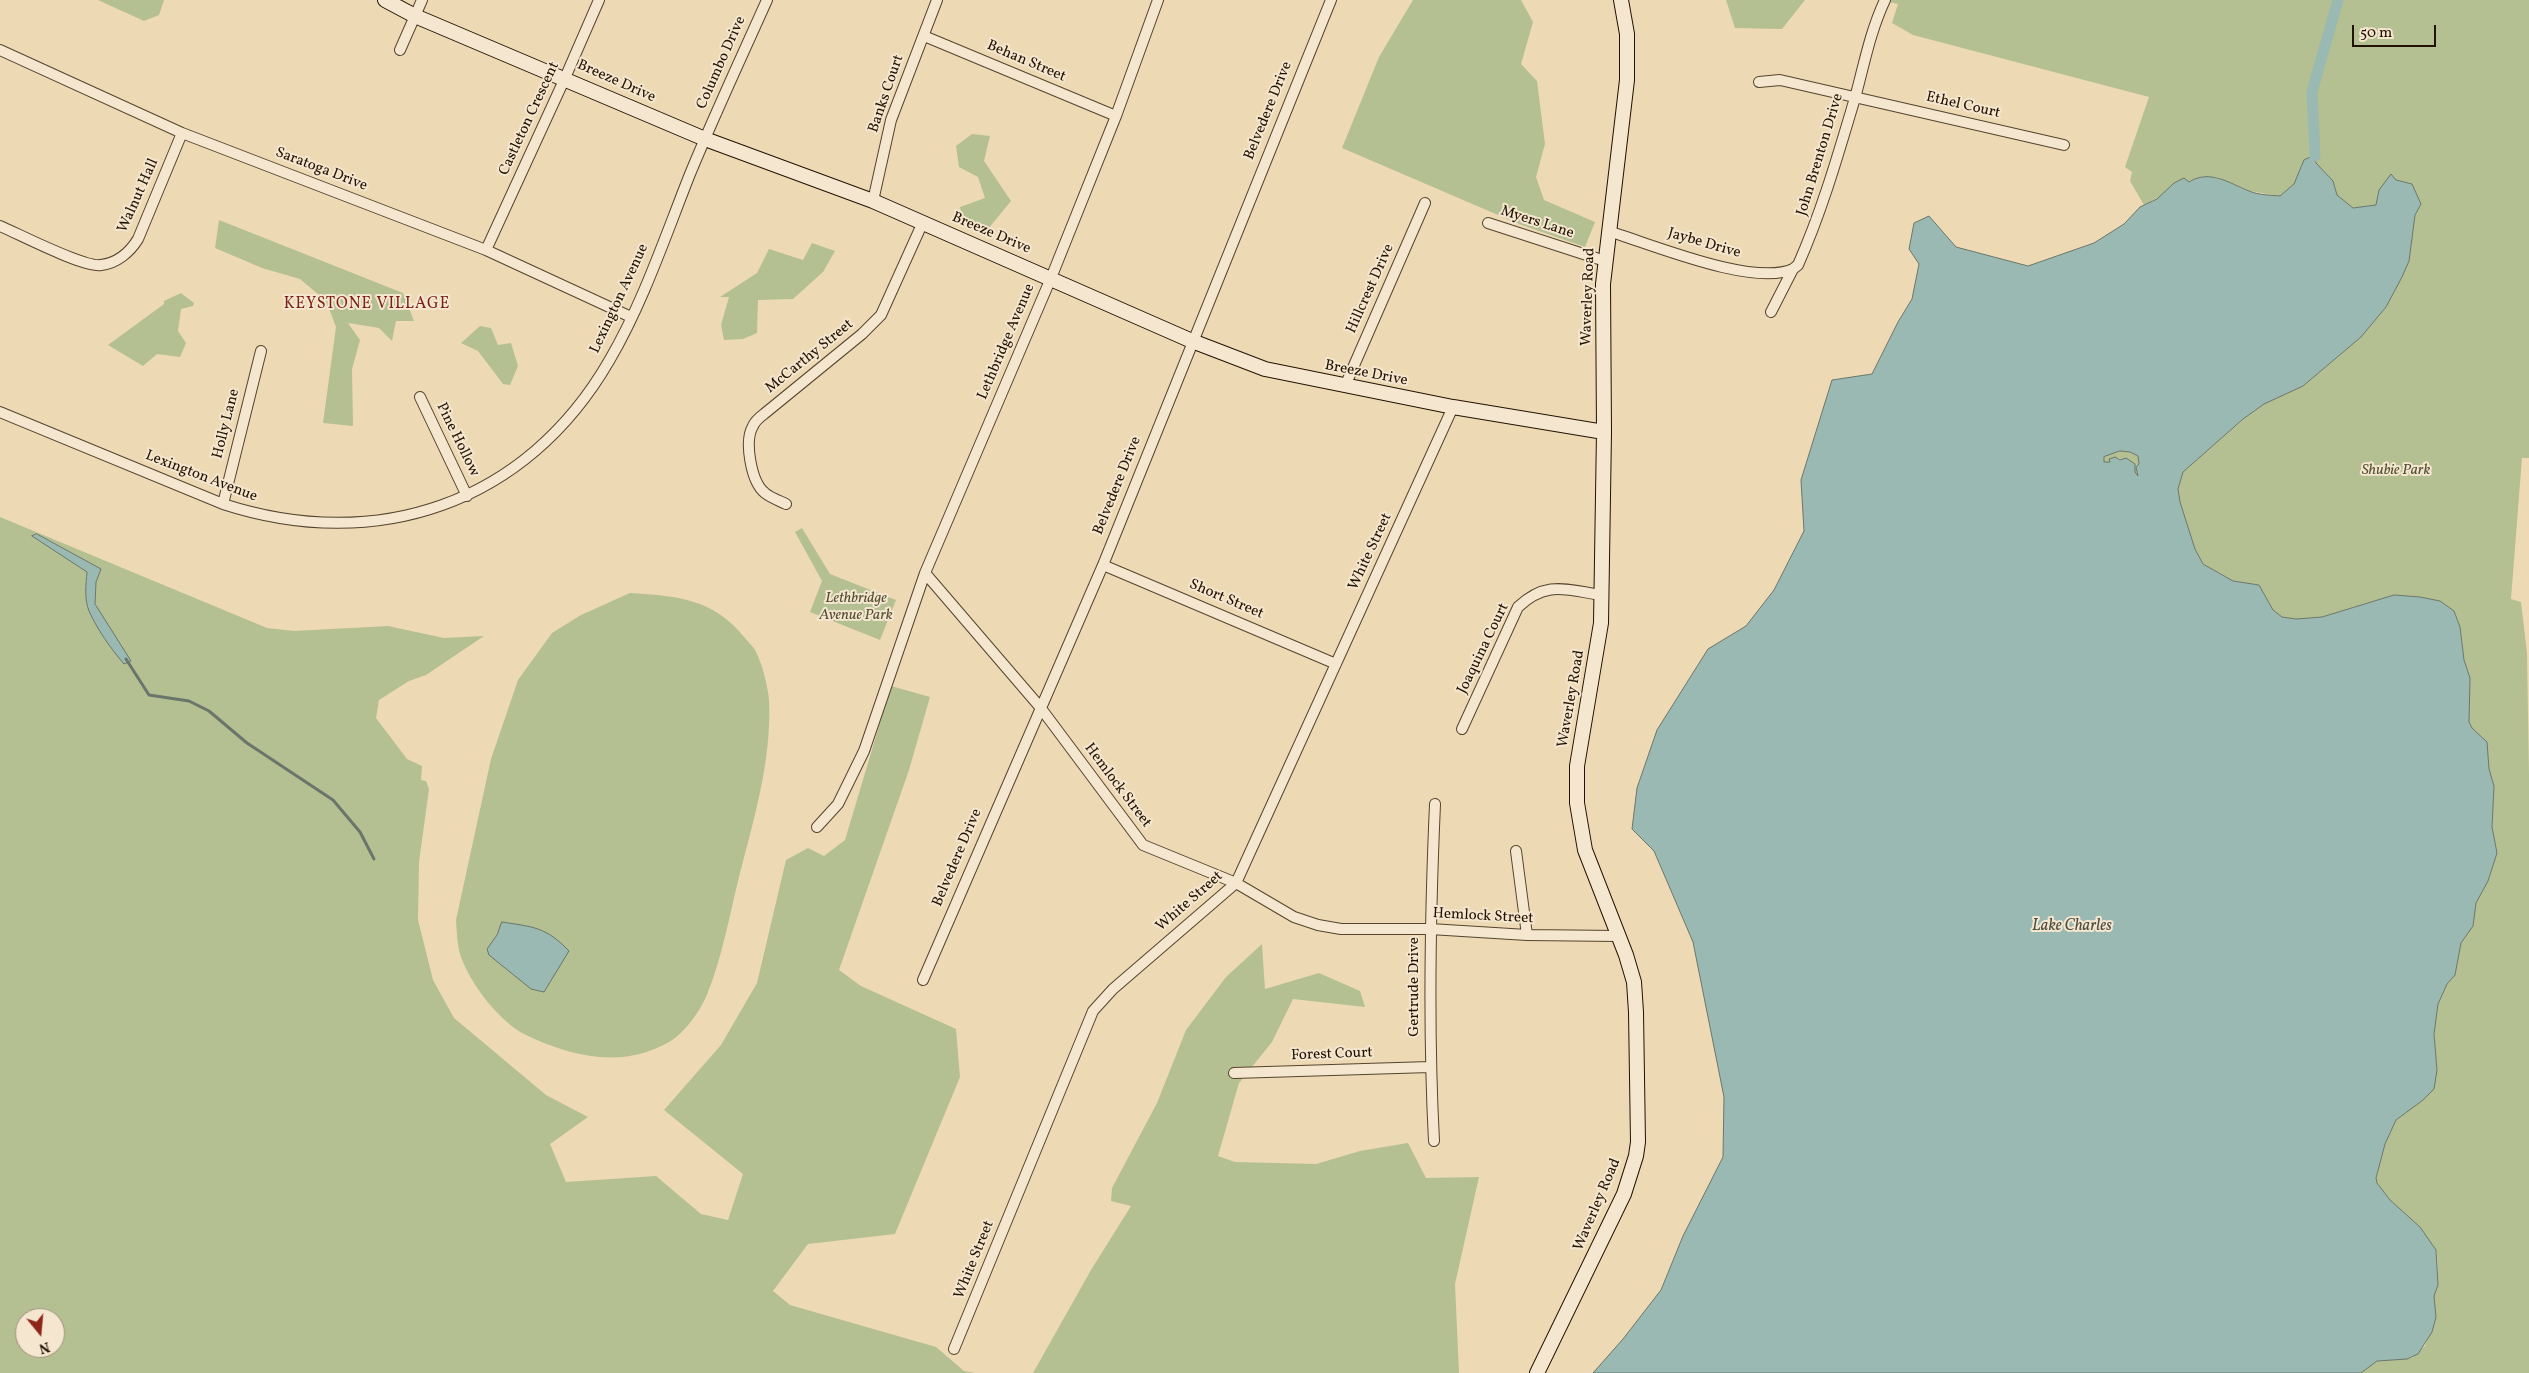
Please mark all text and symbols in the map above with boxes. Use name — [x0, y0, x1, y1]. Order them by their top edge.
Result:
street label: Columbo Drive — [694, 14, 750, 112]
scale bar — [2354, 15, 2438, 47]
text: 50 m — [2360, 23, 2392, 44]
street label: Behan Street — [984, 37, 1068, 87]
street label: Banks Court — [865, 53, 909, 135]
street label: Breeze Drive — [574, 57, 658, 107]
street label: Castleton Crescent — [496, 59, 564, 179]
street label: Belvedere Drive — [1241, 59, 1297, 163]
street label: Ethel Court — [1924, 89, 2002, 123]
street label: John Brenton Drive — [1794, 92, 1848, 218]
street label: Saratoga Drive — [272, 144, 370, 196]
street label: Walnut Hall — [115, 156, 163, 236]
street label: Myers Lane — [1498, 203, 1576, 243]
street label: Breeze Drive — [949, 209, 1033, 259]
street label: Jaybe Drive — [1665, 225, 1743, 263]
street label: Lexington Avenue — [587, 241, 653, 357]
street label: Hillcrest Drive — [1343, 241, 1399, 337]
street label: Waverley Road — [1578, 247, 1600, 347]
street label: Lethbridge Avenue — [974, 281, 1040, 403]
district label: KEYSTONE VILLAGE — [282, 295, 452, 315]
street label: McCarthy Street — [762, 316, 858, 398]
street label: Breeze Drive — [1323, 357, 1409, 391]
street label: Holly Lane — [210, 387, 244, 461]
street label: Pine Hollow — [431, 400, 483, 480]
street label: Belvedere Drive — [1090, 434, 1146, 538]
street label: Lexington Avenue — [142, 447, 260, 507]
park label: Shubie Park — [2362, 462, 2430, 480]
street label: White Street — [1345, 511, 1397, 593]
street label: Short Street — [1186, 576, 1266, 624]
park label: Lethbridge Avenue Park — [819, 590, 893, 625]
street label: Joaquina Court — [1454, 601, 1514, 697]
street label: Waverley Road — [1555, 649, 1589, 749]
street label: Hemlock Street — [1079, 740, 1155, 832]
street label: Belvedere Drive — [929, 806, 987, 910]
street label: White Street — [1153, 868, 1227, 936]
street label: Hemlock Street — [1432, 905, 1534, 929]
water label: Lake Charles — [2032, 917, 2112, 937]
street label: Gertrude Drive — [1406, 937, 1424, 1037]
street label: Forest Court — [1291, 1045, 1373, 1065]
street label: Waverley Road — [1570, 1156, 1626, 1254]
street label: White Street — [951, 1218, 999, 1302]
north arrow — [15, 1308, 65, 1358]
text: N — [37, 1336, 52, 1357]

